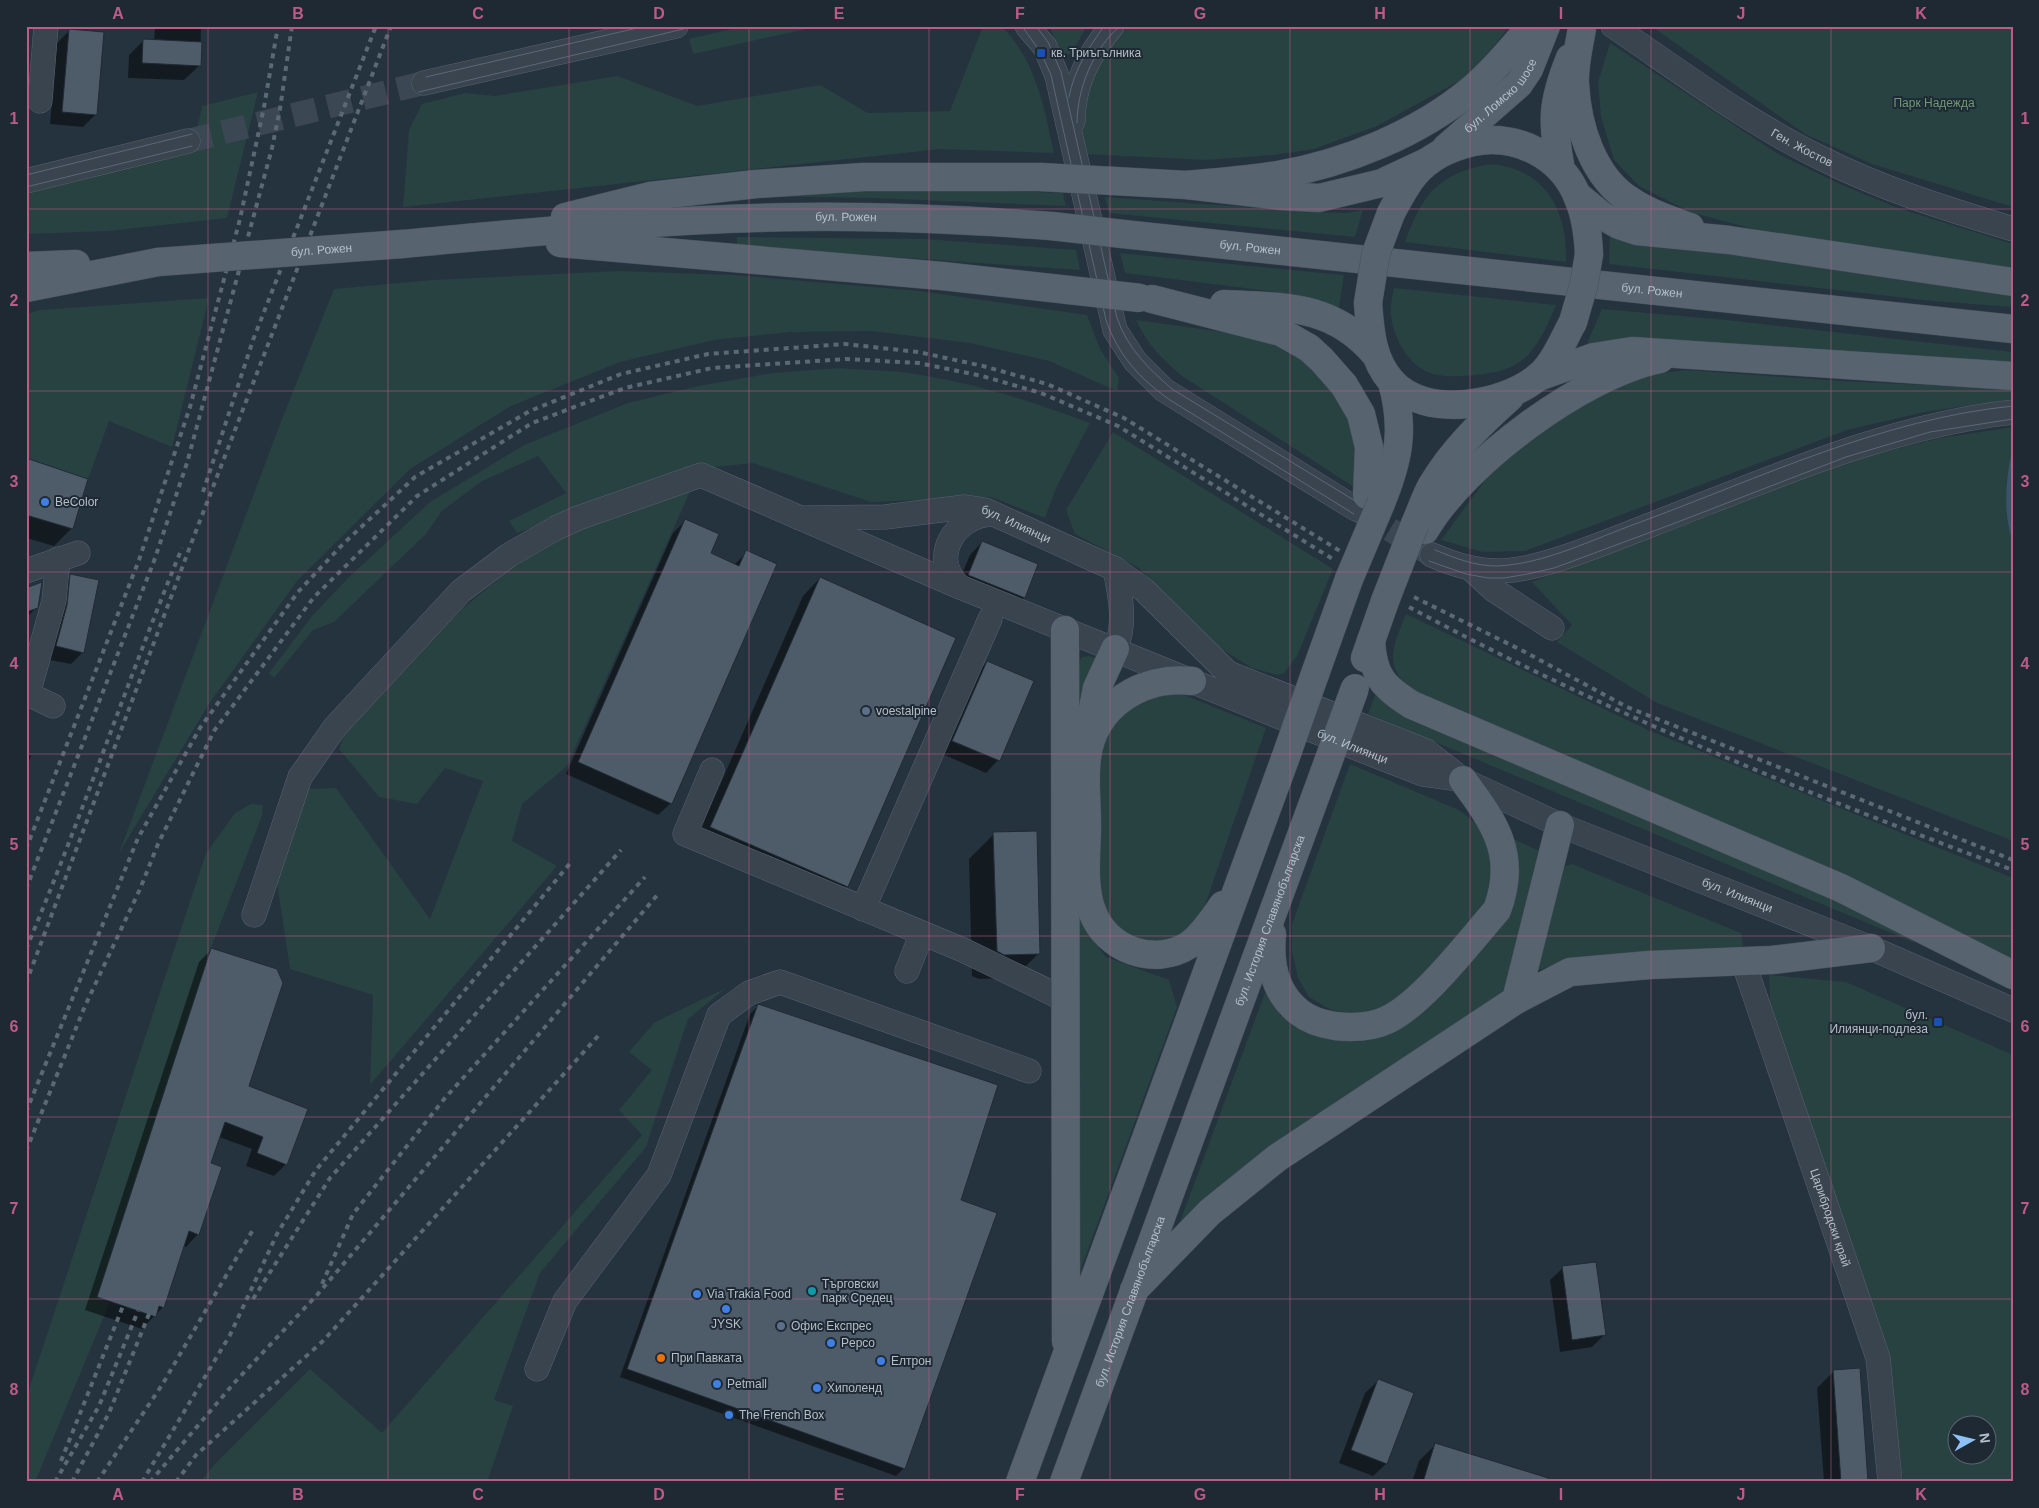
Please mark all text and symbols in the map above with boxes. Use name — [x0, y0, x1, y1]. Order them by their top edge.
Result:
text: A — [112, 5, 124, 22]
text: B — [292, 5, 304, 22]
text: C — [472, 5, 484, 22]
text: D — [653, 5, 665, 22]
text: E — [834, 5, 845, 22]
text: F — [1015, 5, 1025, 22]
text: G — [1194, 5, 1206, 22]
text: H — [1374, 5, 1386, 22]
text: I — [1559, 5, 1563, 22]
text: J — [1737, 5, 1745, 22]
text: K — [1915, 5, 1927, 22]
place label: кв. Триъгълника — [1051, 46, 1142, 60]
marker: кв. Триъгълника — [1035, 47, 1047, 59]
street label: бул. Ломско шосе — [1461, 56, 1540, 136]
park label: Парк Надежда — [1893, 96, 1975, 110]
text: 1 — [10, 110, 19, 127]
text: 1 — [2021, 110, 2030, 127]
street label: Ген. Жостов — [1769, 126, 1835, 170]
street label: бул. Рожен — [815, 210, 877, 224]
street label: бул. Рожен — [1219, 237, 1282, 258]
street label: бул. Рожен — [290, 241, 353, 259]
street label: бул. Рожен — [1621, 280, 1683, 301]
text: 2 — [10, 292, 19, 309]
text: 2 — [2021, 292, 2030, 309]
text: 3 — [10, 473, 19, 490]
text: 3 — [2021, 473, 2030, 490]
place label: BeColor — [55, 495, 98, 509]
marker: BeColor — [39, 496, 51, 508]
street label: бул. Илиянци — [981, 503, 1053, 546]
text: 4 — [10, 655, 19, 672]
text: 4 — [2021, 655, 2030, 672]
place label: voestalpine — [876, 704, 937, 718]
marker: voestalpine — [860, 705, 872, 717]
street label: бул. Илиянци — [1315, 726, 1390, 767]
street label: бул. История Славянобългарска — [1232, 833, 1308, 1008]
text: 5 — [10, 836, 19, 853]
text: 5 — [2021, 836, 2030, 853]
street label: бул. Илиянци — [1700, 875, 1775, 915]
place label: бул. Илиянци-подлеза — [1829, 1008, 1928, 1036]
marker: бул. Илиянци-подлеза — [1932, 1016, 1944, 1028]
text: 6 — [10, 1018, 19, 1035]
text: 6 — [2021, 1018, 2030, 1035]
street label: Царибродски край — [1807, 1167, 1853, 1269]
text: 7 — [10, 1200, 19, 1217]
text: 7 — [2021, 1200, 2030, 1217]
street label: бул. История Славянобългарска — [1092, 1214, 1168, 1389]
place label: Търговски парк Средец — [822, 1277, 893, 1305]
marker: Търговски парк Средец — [806, 1285, 818, 1297]
place label: Via Trakia Food — [707, 1287, 791, 1301]
marker: Via Trakia Food — [691, 1288, 703, 1300]
marker: JYSK — [720, 1303, 732, 1315]
place label: JYSK — [711, 1317, 741, 1331]
place label: Офис Експрес — [791, 1319, 871, 1333]
marker: Офис Експрес — [775, 1320, 787, 1332]
place label: Pepco — [841, 1336, 875, 1350]
marker: Pepco — [825, 1337, 837, 1349]
place label: При Павката — [671, 1351, 742, 1365]
marker: При Павката — [655, 1352, 667, 1364]
place label: Елтрон — [891, 1354, 931, 1368]
marker: Елтрон — [875, 1355, 887, 1367]
place label: Petmall — [727, 1377, 767, 1391]
marker: Petmall — [711, 1378, 723, 1390]
text: 8 — [10, 1381, 19, 1398]
place label: Хиполенд — [827, 1381, 882, 1395]
text: 8 — [2021, 1381, 2030, 1398]
marker: Хиполенд — [811, 1382, 823, 1394]
place label: The French Box — [739, 1408, 824, 1422]
marker: The French Box — [723, 1409, 735, 1421]
north arrow — [1946, 1416, 1996, 1466]
text: N — [1976, 1432, 1994, 1444]
text: A — [112, 1486, 124, 1503]
text: B — [292, 1486, 304, 1503]
text: C — [472, 1486, 484, 1503]
text: D — [653, 1486, 665, 1503]
text: E — [834, 1486, 845, 1503]
text: F — [1015, 1486, 1025, 1503]
text: G — [1194, 1486, 1206, 1503]
text: H — [1374, 1486, 1386, 1503]
text: I — [1559, 1486, 1563, 1503]
text: J — [1737, 1486, 1745, 1503]
text: K — [1915, 1486, 1927, 1503]

